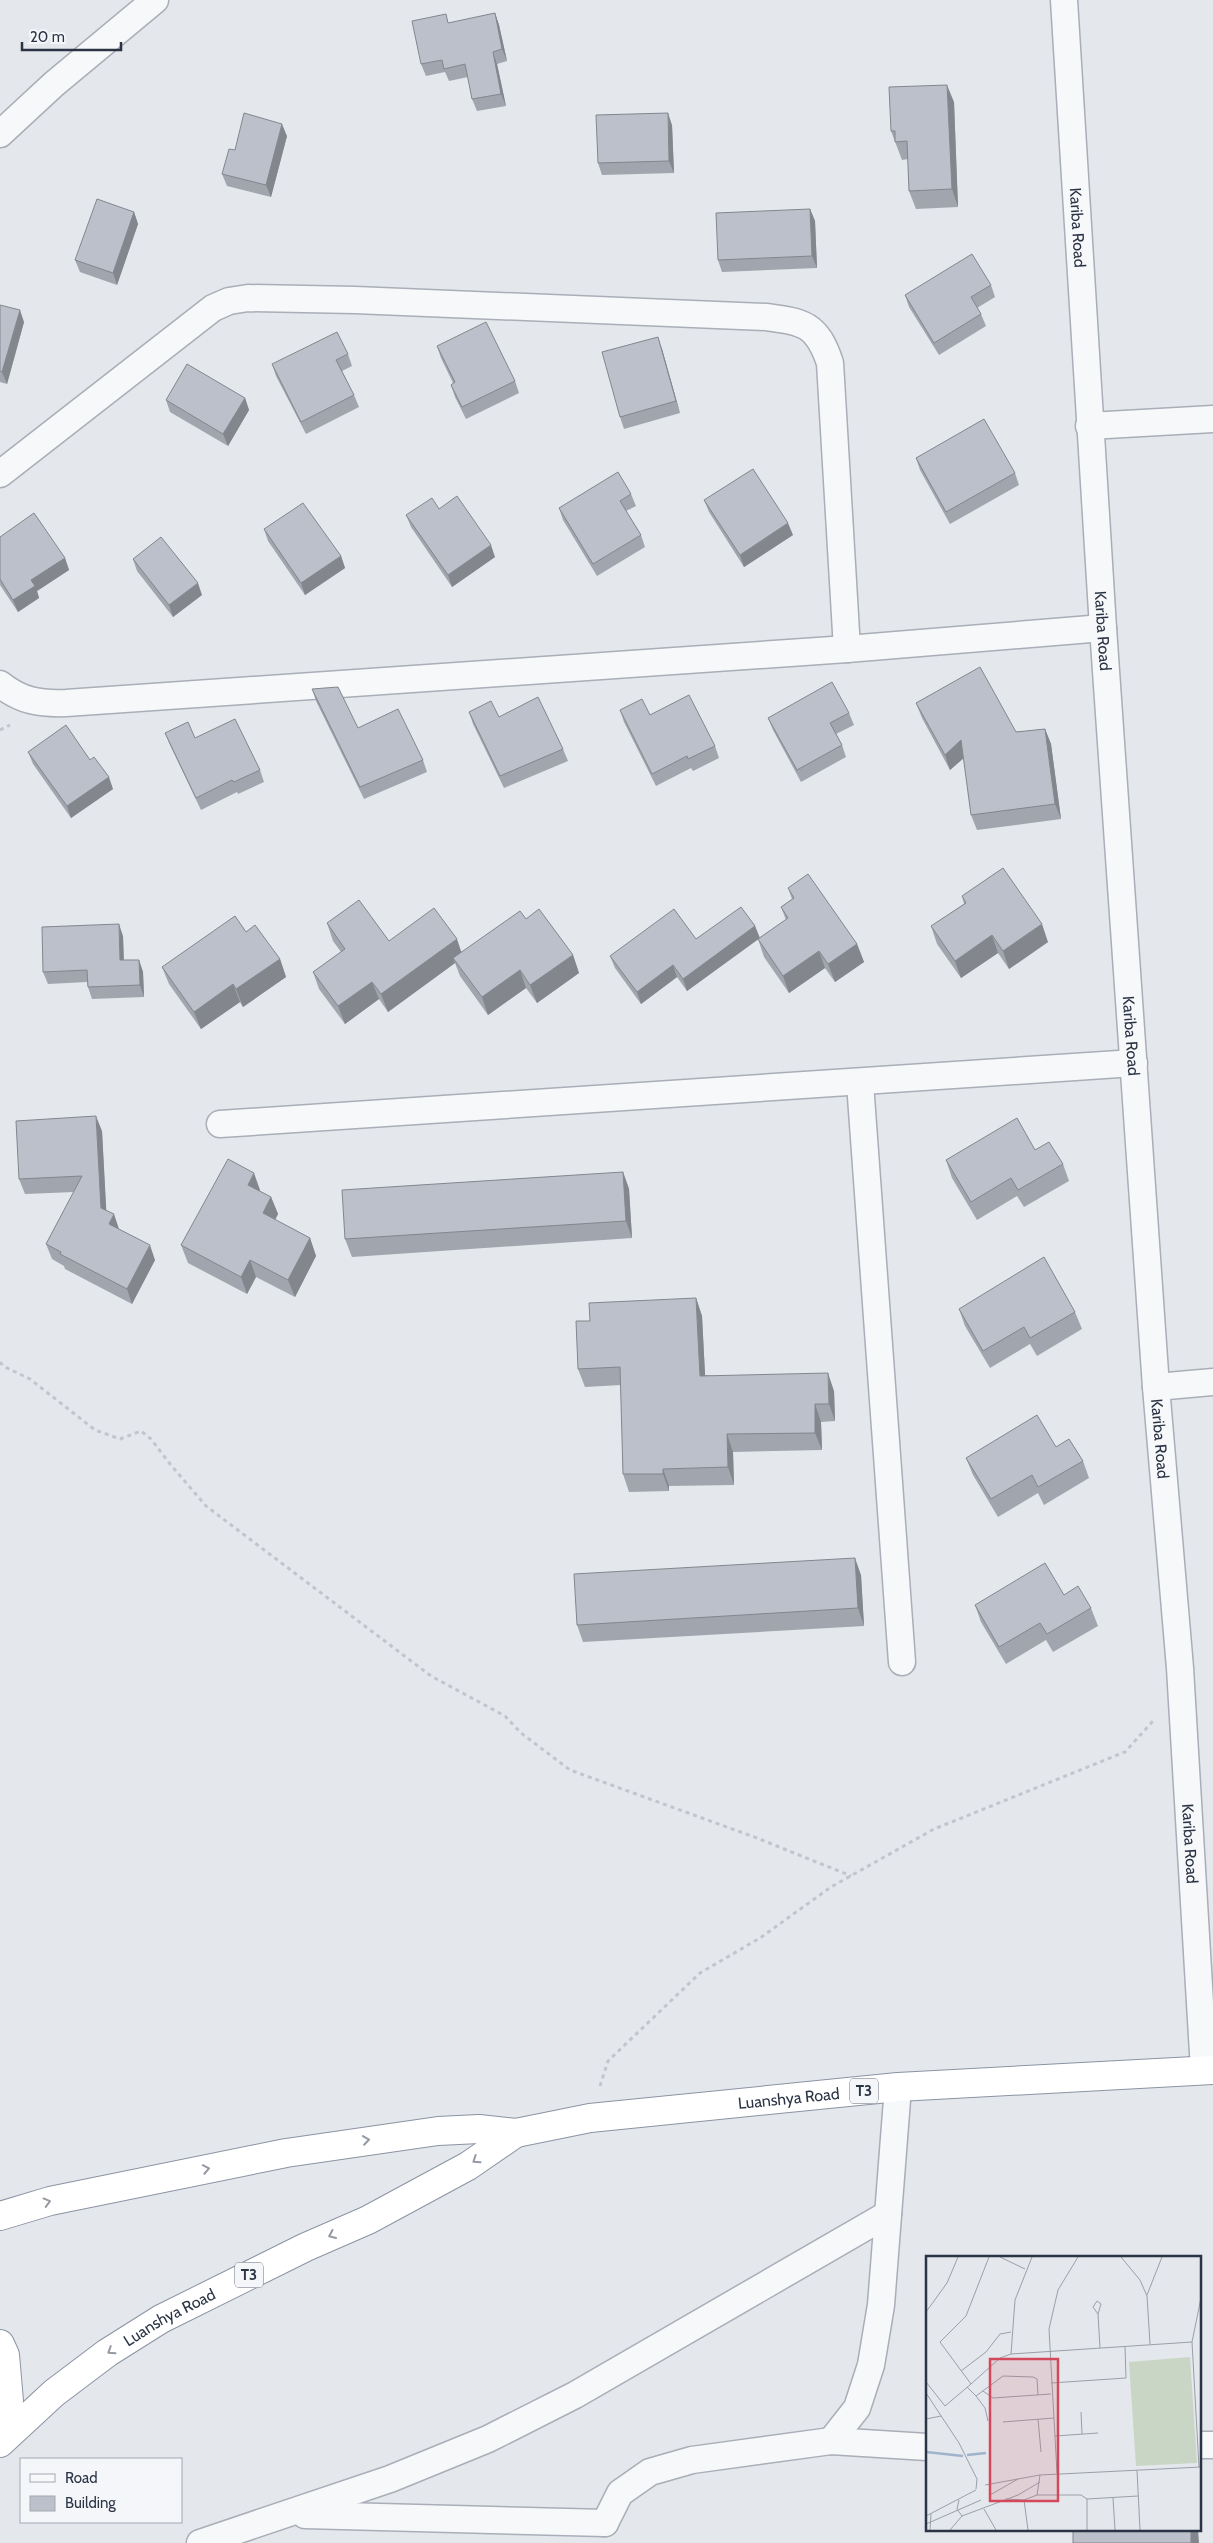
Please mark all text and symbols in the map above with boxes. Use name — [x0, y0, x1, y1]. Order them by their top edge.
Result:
scale bar — [22, 20, 121, 52]
text: 20 m — [30, 28, 65, 46]
street label: Kariba Road — [1066, 187, 1090, 268]
street label: Kariba Road — [1091, 590, 1115, 671]
street label: Kariba Road — [1119, 995, 1143, 1076]
street label: Kariba Road — [1147, 1398, 1173, 1480]
street label: Kariba Road — [1178, 1803, 1202, 1884]
road number: T3 — [850, 2078, 878, 2104]
street label: Luanshya Road — [737, 2084, 840, 2113]
one-way arrow — [361, 2136, 370, 2146]
one-way arrow — [472, 2154, 482, 2163]
one-way arrow — [201, 2164, 210, 2174]
one-way arrow — [42, 2197, 51, 2208]
one-way arrow — [328, 2229, 337, 2240]
inset map — [926, 2256, 1200, 2530]
road number: T3 — [235, 2262, 263, 2288]
street label: Luanshya Road — [120, 2285, 218, 2350]
one-way arrow — [107, 2345, 116, 2354]
legend — [20, 2458, 182, 2523]
text: Road — [65, 2469, 98, 2487]
text: Building — [65, 2494, 116, 2512]

